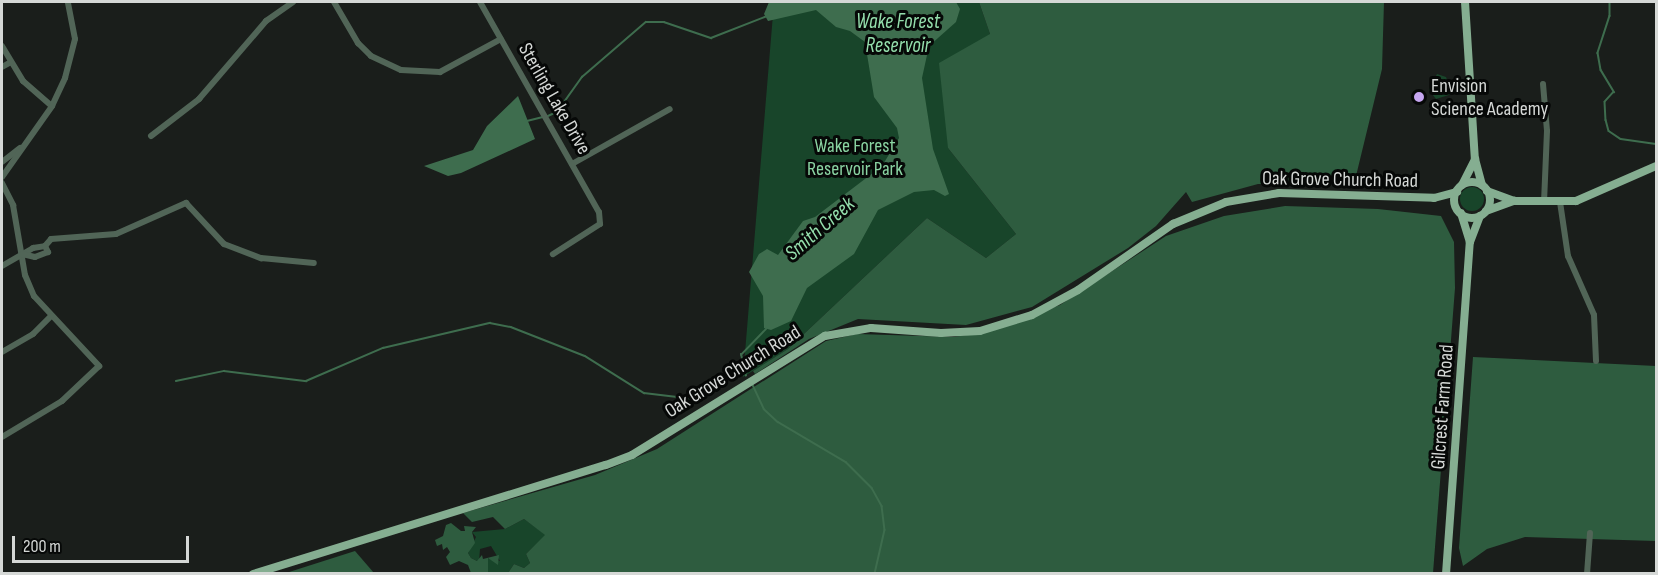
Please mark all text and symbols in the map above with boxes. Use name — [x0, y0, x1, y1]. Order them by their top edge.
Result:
water label: Wake Forest Reservoir — [856, 9, 940, 59]
street label: Sterling Lake Drive — [513, 39, 595, 159]
place label: Envision Science Academy — [1431, 74, 1548, 121]
marker: Envision Science Academy — [1412, 90, 1426, 104]
park label: Wake Forest Reservoir Park — [807, 134, 903, 181]
street label: Oak Grove Church Road — [1262, 167, 1418, 193]
water label: Smith Creek — [780, 192, 860, 266]
street label: Oak Grove Church Road — [661, 321, 805, 423]
street label: Gilcrest Farm Road — [1427, 344, 1459, 470]
scale bar — [15, 524, 192, 562]
text: 200 m — [23, 536, 61, 557]

